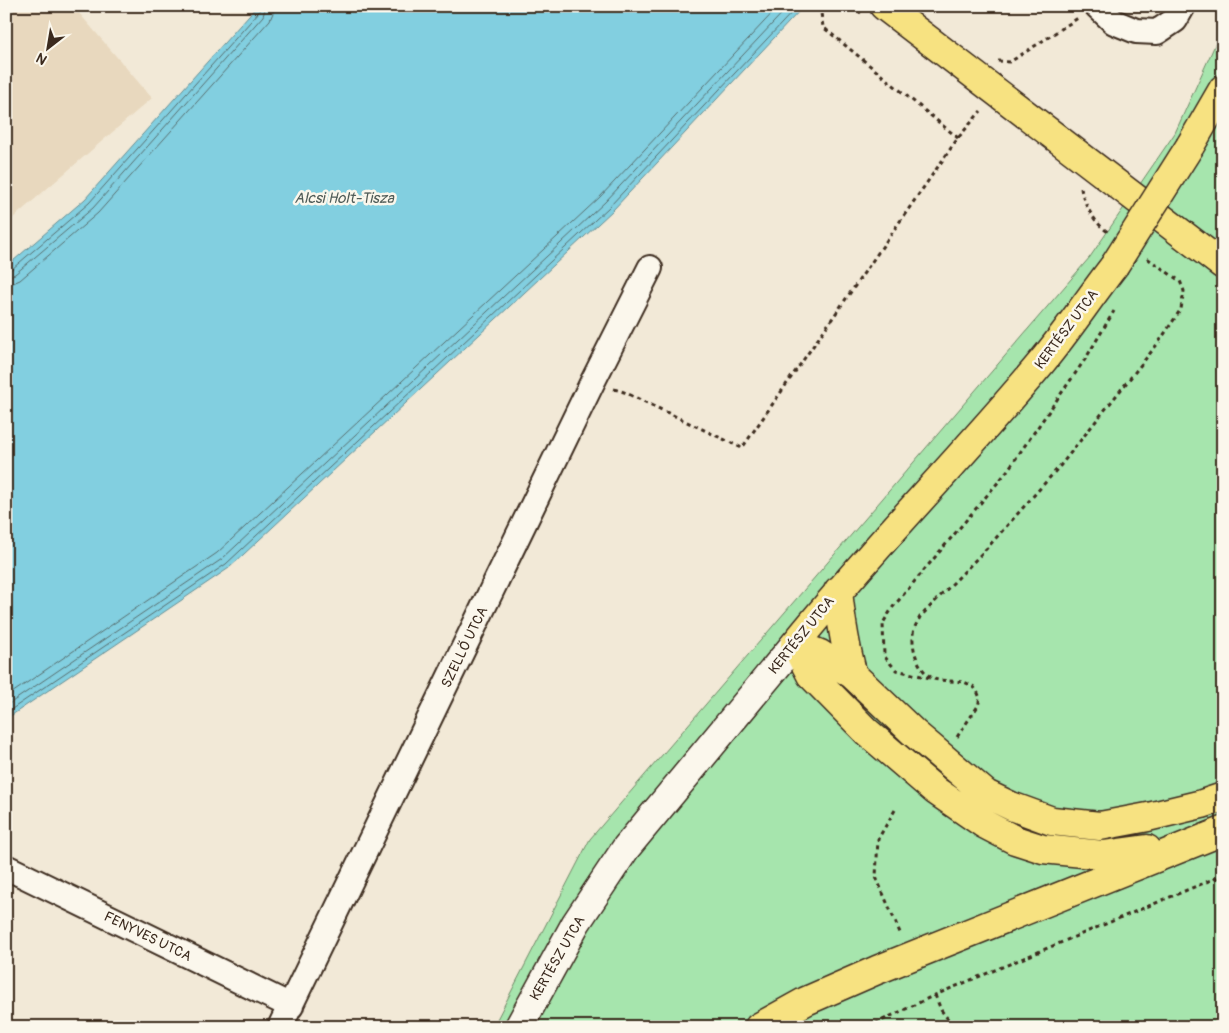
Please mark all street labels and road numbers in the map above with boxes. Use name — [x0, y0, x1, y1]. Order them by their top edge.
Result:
street label: KERTÉSZ UTCA — [1030, 286, 1102, 372]
street label: KERTÉSZ UTCA — [764, 592, 838, 678]
street label: SZELLŐ UTCA — [437, 603, 491, 691]
street label: FENYVES UTCA — [101, 908, 194, 965]
street label: KERTÉSZ UTCA — [525, 912, 589, 1004]

